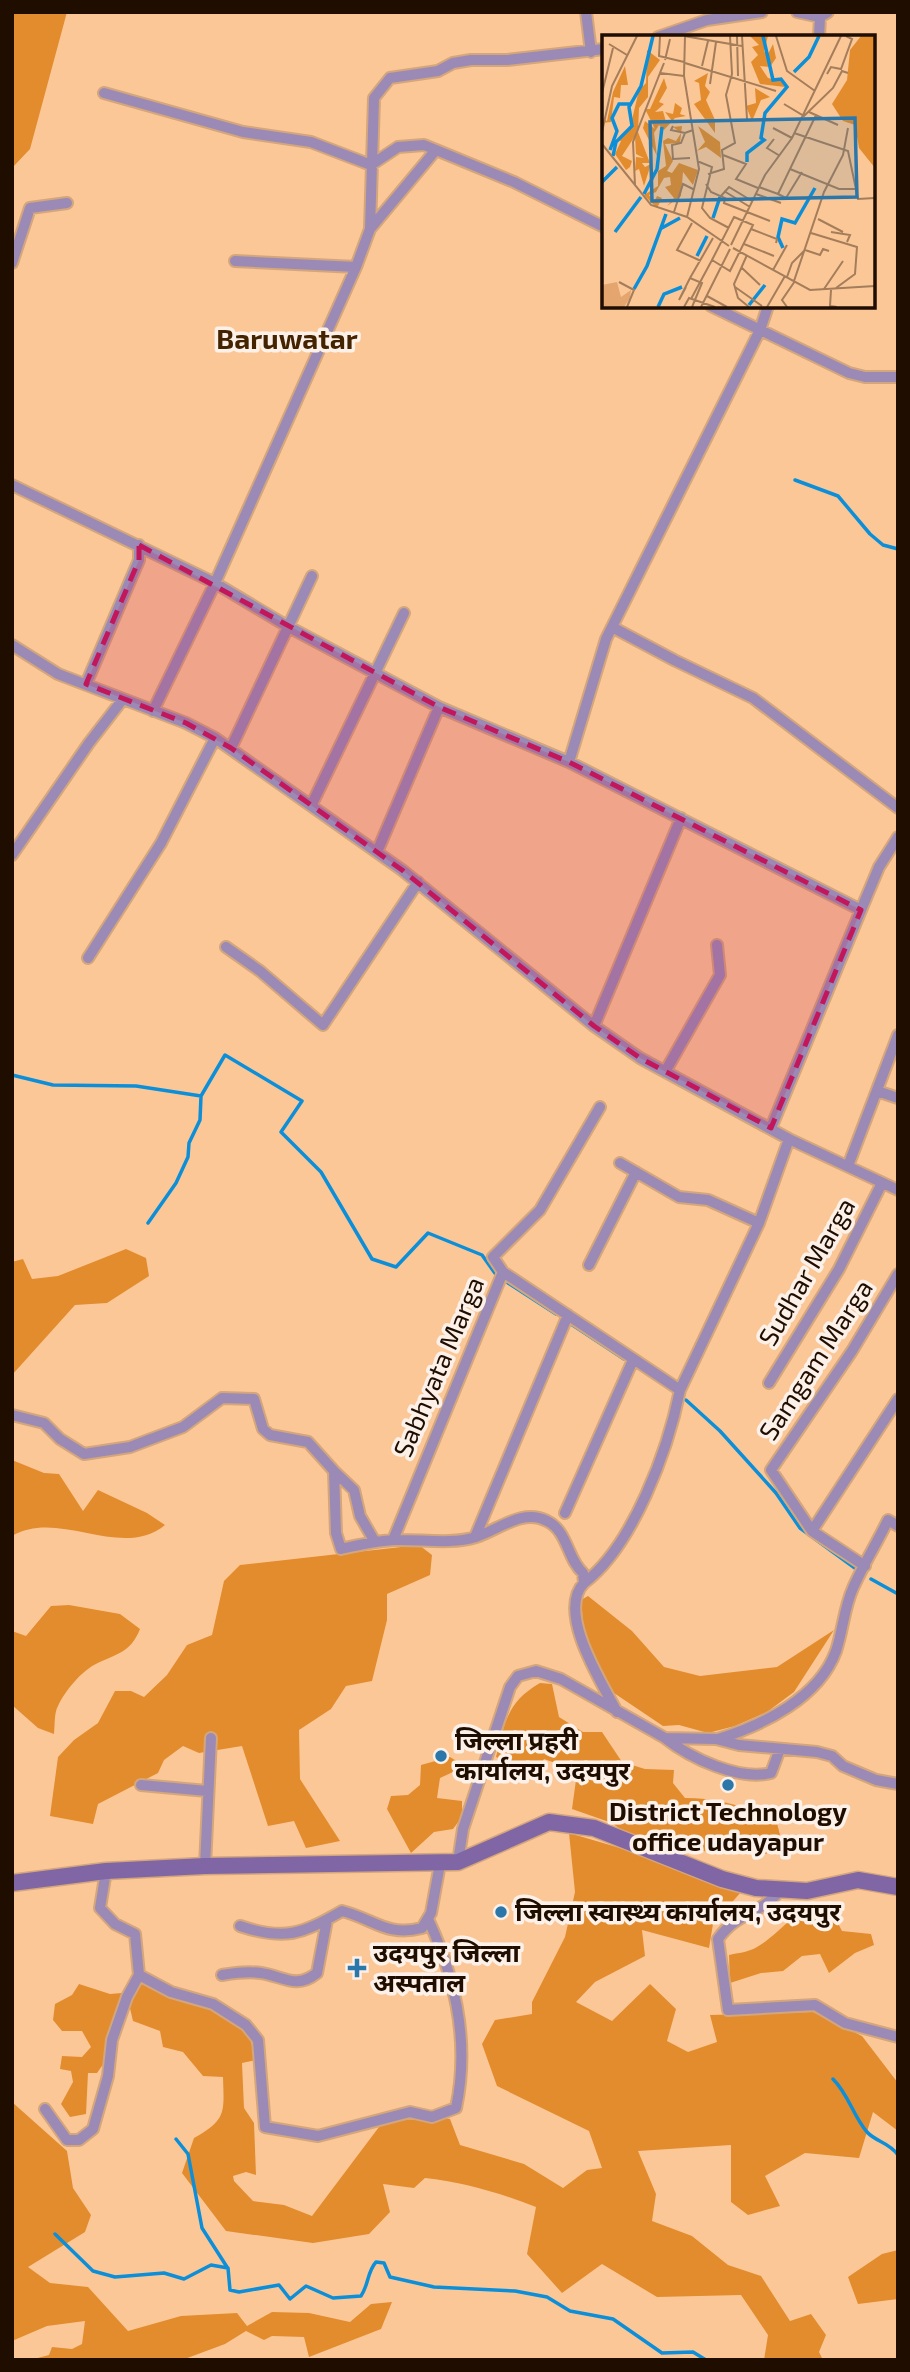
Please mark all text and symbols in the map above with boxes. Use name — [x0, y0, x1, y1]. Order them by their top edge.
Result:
inset map — [602, 35, 875, 308]
district label: Baruwatar — [216, 321, 358, 355]
street label: Sudhar Marga — [751, 1192, 860, 1351]
street label: Sabhyata Marga — [386, 1272, 490, 1461]
street label: Samgam Marga — [751, 1273, 878, 1445]
place label: जिल्ला प्रहरी कार्यालय, उदयपुर — [455, 1724, 630, 1787]
marker: जिल्ला प्रहरी कार्यालय, उदयपुर — [433, 1748, 449, 1764]
marker: District Technology office udayapur — [720, 1777, 736, 1793]
place label: District Technology office udayapur — [609, 1795, 847, 1857]
place label: जिल्ला स्वास्थ्य कार्यालय, उदयपुर — [515, 1895, 841, 1928]
marker: जिल्ला स्वास्थ्य कार्यालय, उदयपुर — [493, 1904, 509, 1920]
place label: उदयपुर जिल्ला अस्पताल — [373, 1936, 521, 1997]
marker: उदयपुर जिल्ला अस्पताल — [347, 1958, 367, 1978]

